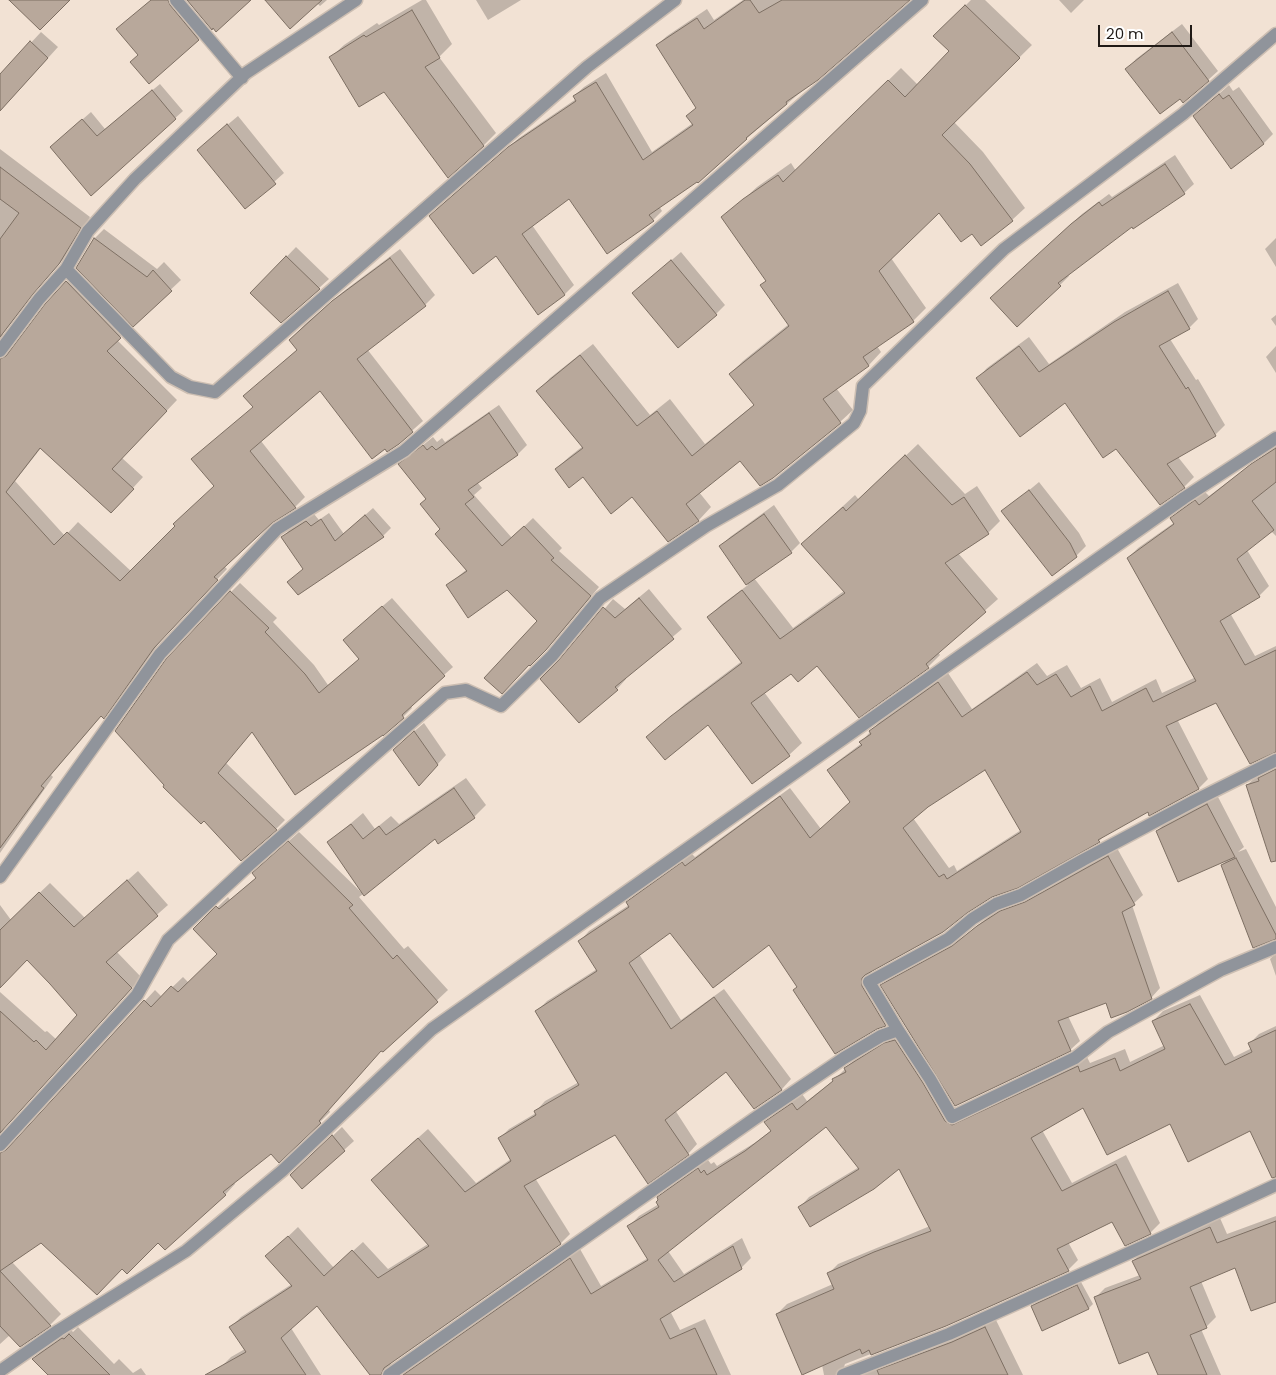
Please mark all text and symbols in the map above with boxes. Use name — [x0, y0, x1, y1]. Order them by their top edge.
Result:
scale bar — [1101, 15, 1195, 47]
text: 20 m — [1106, 23, 1144, 44]

